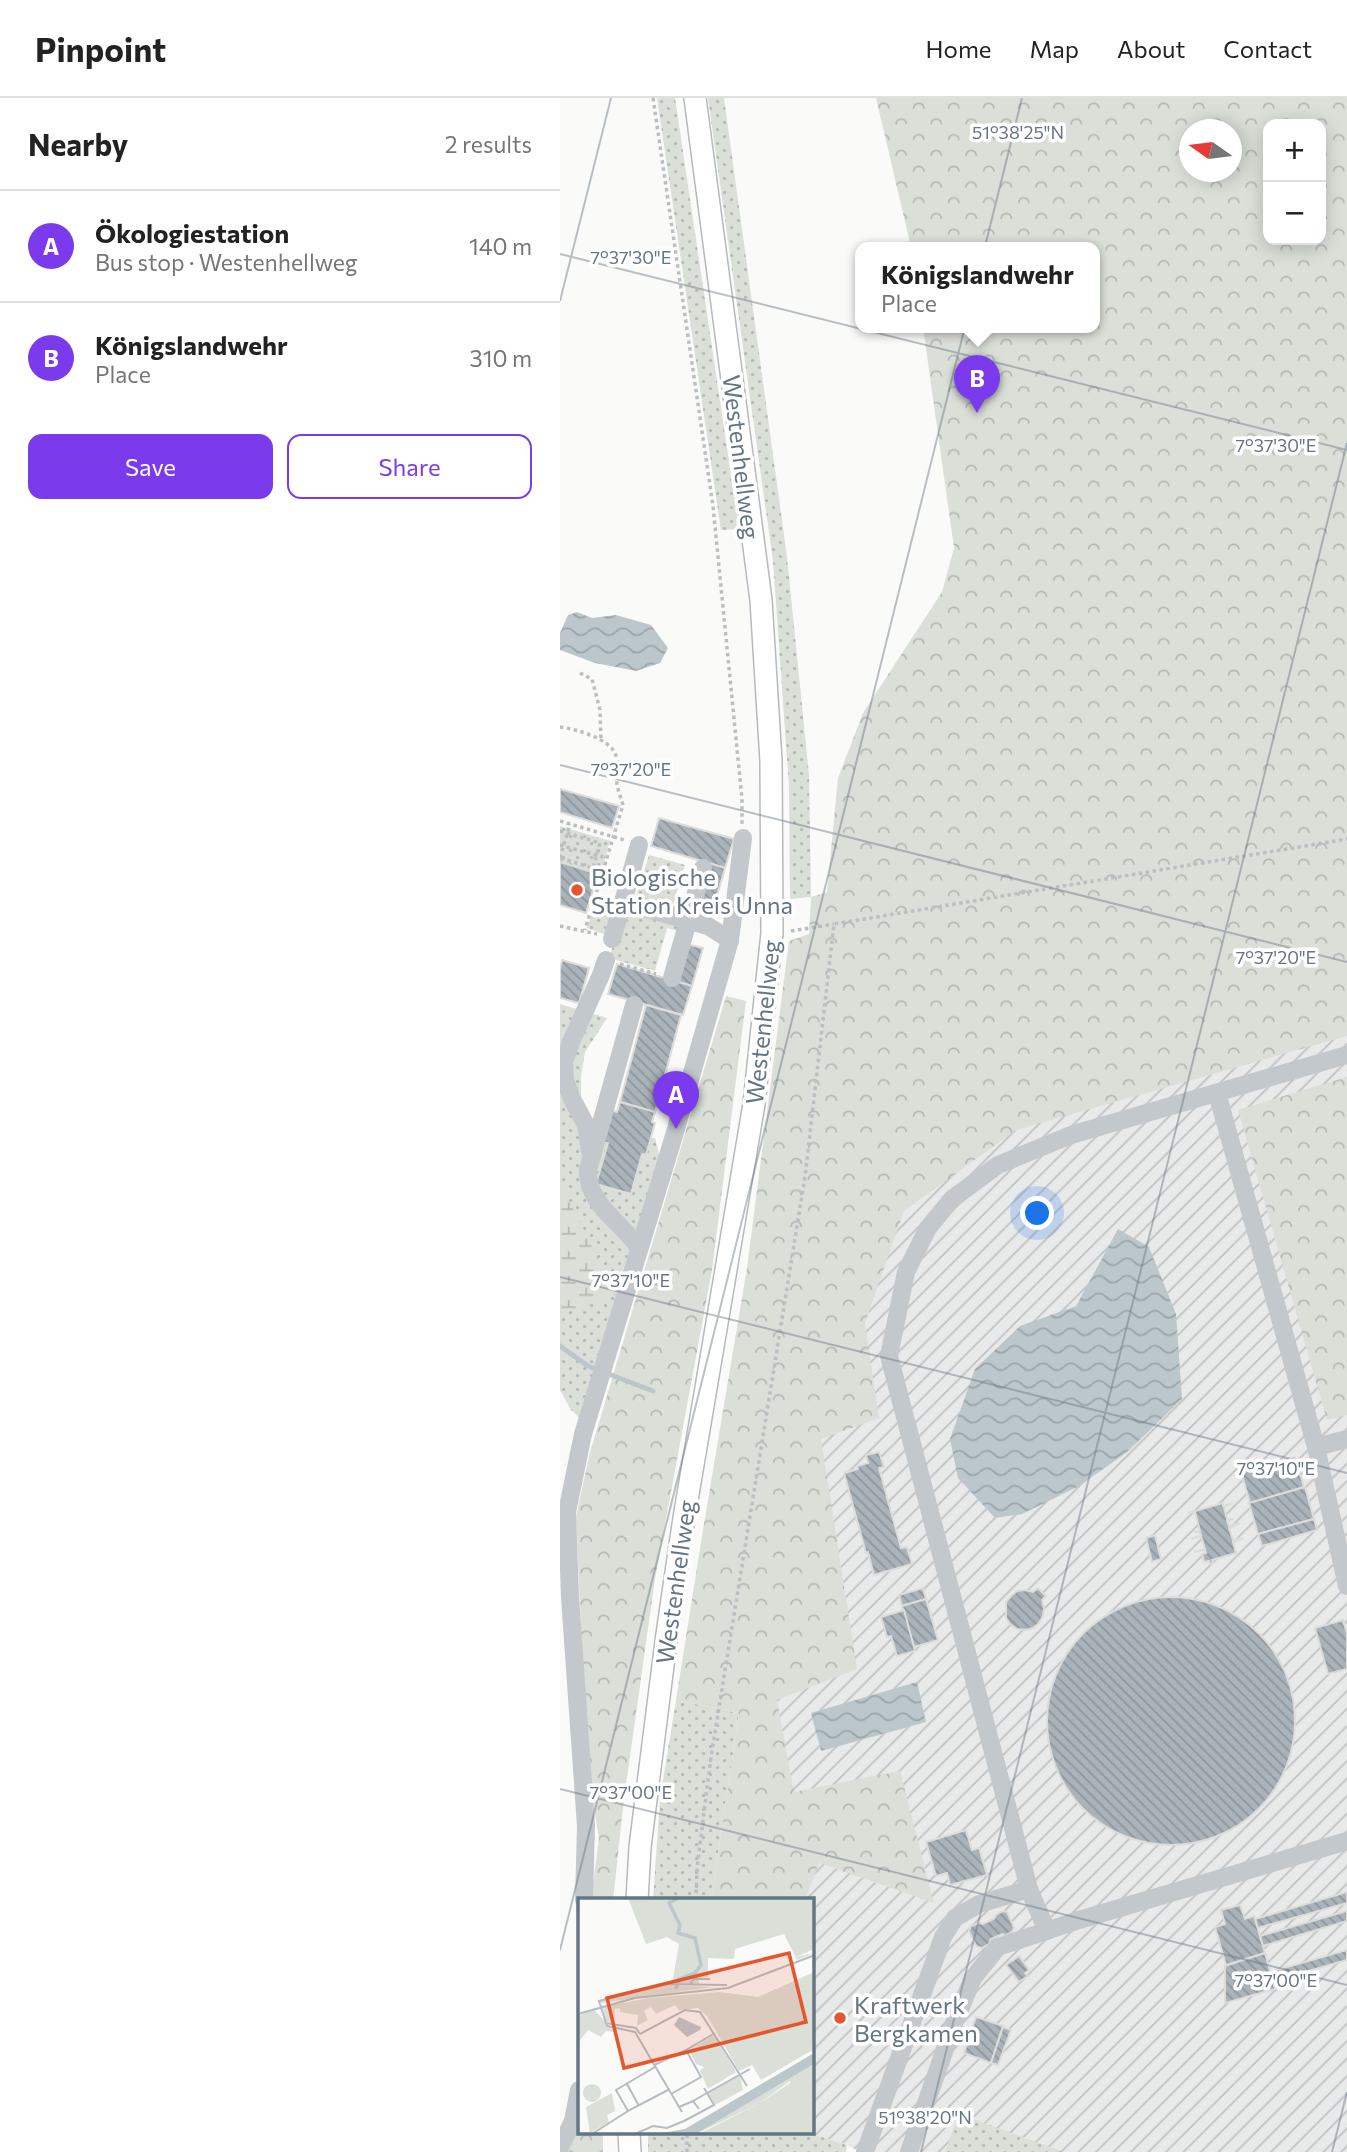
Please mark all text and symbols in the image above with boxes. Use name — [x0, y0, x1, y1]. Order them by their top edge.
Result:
text: Pinpoint — [35, 28, 166, 69]
text: Home — [926, 34, 992, 63]
text: Map — [1030, 34, 1079, 63]
text: About — [1117, 34, 1185, 63]
text: Contact — [1223, 34, 1312, 63]
north arrow — [1179, 119, 1242, 182]
map controls — [1263, 119, 1326, 245]
button: + — [1263, 119, 1326, 182]
text: 51°38'25"N — [972, 121, 1064, 143]
text: Nearby — [28, 125, 128, 162]
text: 2 results — [445, 130, 532, 158]
button: − — [1263, 182, 1326, 245]
text: Ökologiestation — [95, 217, 289, 248]
text: A — [43, 232, 59, 260]
text: 140 m — [469, 232, 532, 260]
popup — [855, 242, 1100, 333]
text: 7°37'30"E — [591, 246, 671, 268]
text: Bus stop · Westenhellweg — [95, 248, 357, 276]
text: Königslandwehr — [881, 258, 1074, 289]
text: Place — [881, 289, 937, 317]
text: Königslandwehr — [95, 329, 288, 360]
text: B — [43, 344, 59, 372]
text: 310 m — [470, 344, 532, 372]
pin: B — [954, 355, 1000, 413]
text: Place — [95, 360, 151, 388]
street label: Westenhellweg — [718, 373, 766, 541]
button: Save — [28, 434, 273, 499]
button: Share — [287, 434, 532, 499]
text: 7°37'30"E — [1236, 434, 1316, 456]
text: 7°37'20"E — [591, 758, 671, 780]
place label: Biologische Station Kreis Unna — [591, 862, 793, 919]
marker: Biologische Station Kreis Unna — [569, 882, 585, 898]
street label: Westenhellweg — [739, 938, 785, 1106]
text: 7°37'20"E — [1236, 946, 1316, 968]
pin: A — [653, 1071, 699, 1129]
your location — [1020, 1196, 1054, 1230]
text: 7°37'10"E — [592, 1269, 670, 1291]
text: 7°37'10"E — [1237, 1457, 1315, 1479]
street label: Westenhellweg — [649, 1498, 701, 1666]
text: 7°37'00"E — [590, 1781, 672, 1803]
inset map — [578, 1898, 814, 2134]
text: 7°37'00"E — [1235, 1969, 1317, 1991]
place label: Kraftwerk Bergkamen — [854, 1990, 978, 2047]
marker: Kraftwerk Bergkamen — [832, 2010, 848, 2026]
text: 51°38'20"N — [878, 2106, 972, 2128]

